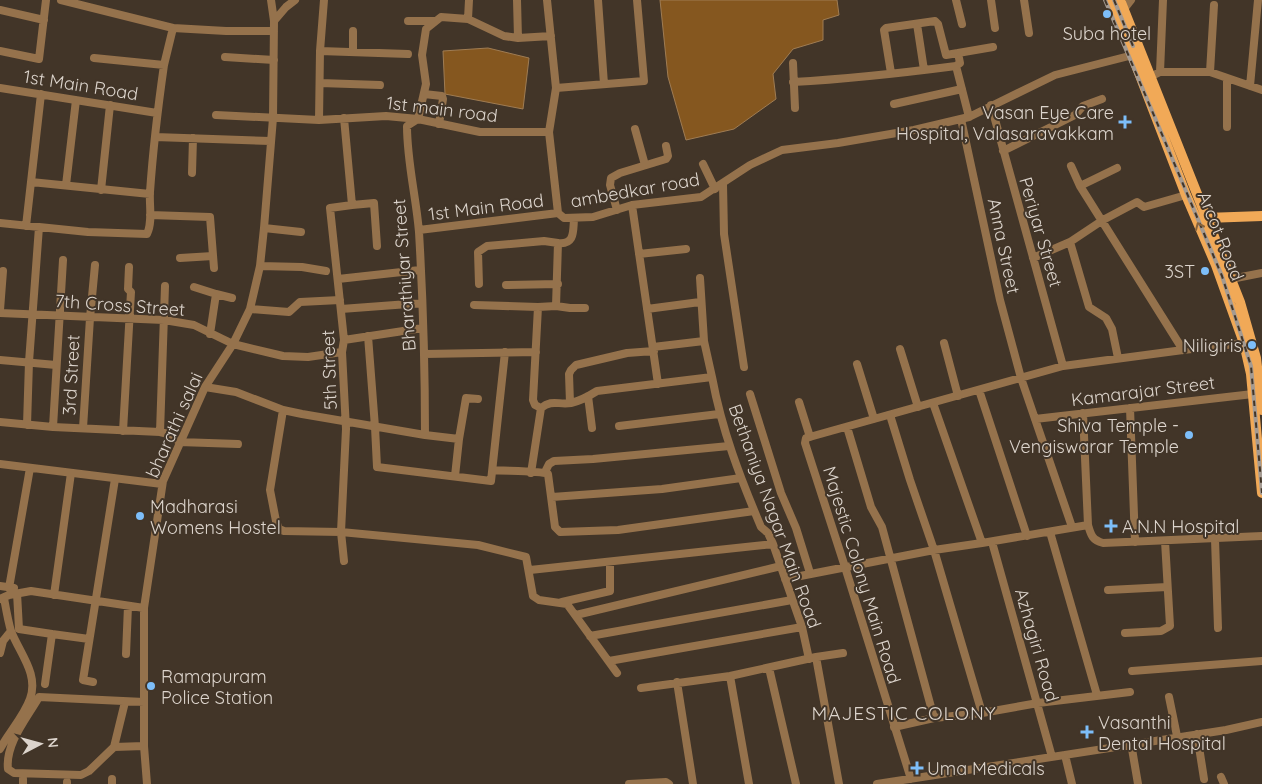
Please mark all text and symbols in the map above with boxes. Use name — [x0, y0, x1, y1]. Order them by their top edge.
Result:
marker: Suba hotel — [1101, 8, 1113, 20]
place label: Suba hotel — [1063, 22, 1151, 45]
street label: 1st Main Road — [22, 65, 140, 105]
street label: 1st main road — [385, 91, 499, 127]
place label: Vasan Eye Care Hospital, Valasaravakkam — [896, 101, 1114, 145]
marker: Vasan Eye Care Hospital, Valasaravakkam — [1118, 115, 1132, 129]
street label: ambedkar road — [569, 167, 701, 213]
street label: Periyar Street — [1014, 174, 1068, 290]
street label: Arcot Road — [1193, 188, 1249, 284]
street label: 1st Main Road — [427, 189, 545, 225]
street label: Anna Street — [983, 196, 1025, 296]
street label: Bharathiyar Street — [387, 198, 421, 352]
one-way arrow — [1195, 223, 1205, 231]
place label: 3ST — [1165, 260, 1195, 283]
marker: 3ST — [1199, 265, 1211, 277]
street label: 7th Cross Street — [54, 289, 186, 321]
street label: 5th Street — [316, 329, 342, 411]
street label: 3rd Street — [57, 334, 85, 416]
place label: Niligiris — [1183, 334, 1242, 357]
marker: Niligiris — [1246, 339, 1258, 351]
street label: bharathi salai — [140, 369, 208, 481]
street label: Kamarajar Street — [1070, 371, 1216, 411]
street label: Bethaniya Nagar Main Road — [724, 401, 826, 631]
place label: Shiva Temple - Vengiswarar Temple — [1009, 414, 1179, 458]
marker: Shiva Temple - Vengiswarar Temple — [1183, 429, 1195, 441]
street label: Majestic Colony Main Road — [818, 464, 906, 686]
place label: Madharasi Womens Hostel — [150, 495, 281, 539]
marker: Madharasi Womens Hostel — [134, 510, 146, 522]
place label: A.N.N Hospital — [1122, 515, 1239, 538]
marker: A.N.N Hospital — [1104, 519, 1118, 533]
street label: Azhagiri Road — [1010, 586, 1064, 704]
place label: Ramapuram Police Station — [161, 665, 273, 709]
marker: Ramapuram Police Station — [145, 680, 157, 692]
district label: MAJESTIC COLONY — [811, 701, 997, 725]
place label: Vasanthi Dental Hospital — [1098, 711, 1226, 755]
north arrow — [15, 719, 65, 769]
marker: Vasanthi Dental Hospital — [1080, 725, 1094, 739]
text: N — [43, 737, 62, 749]
place label: Uma Medicals — [927, 757, 1045, 780]
marker: Uma Medicals — [911, 762, 923, 774]

